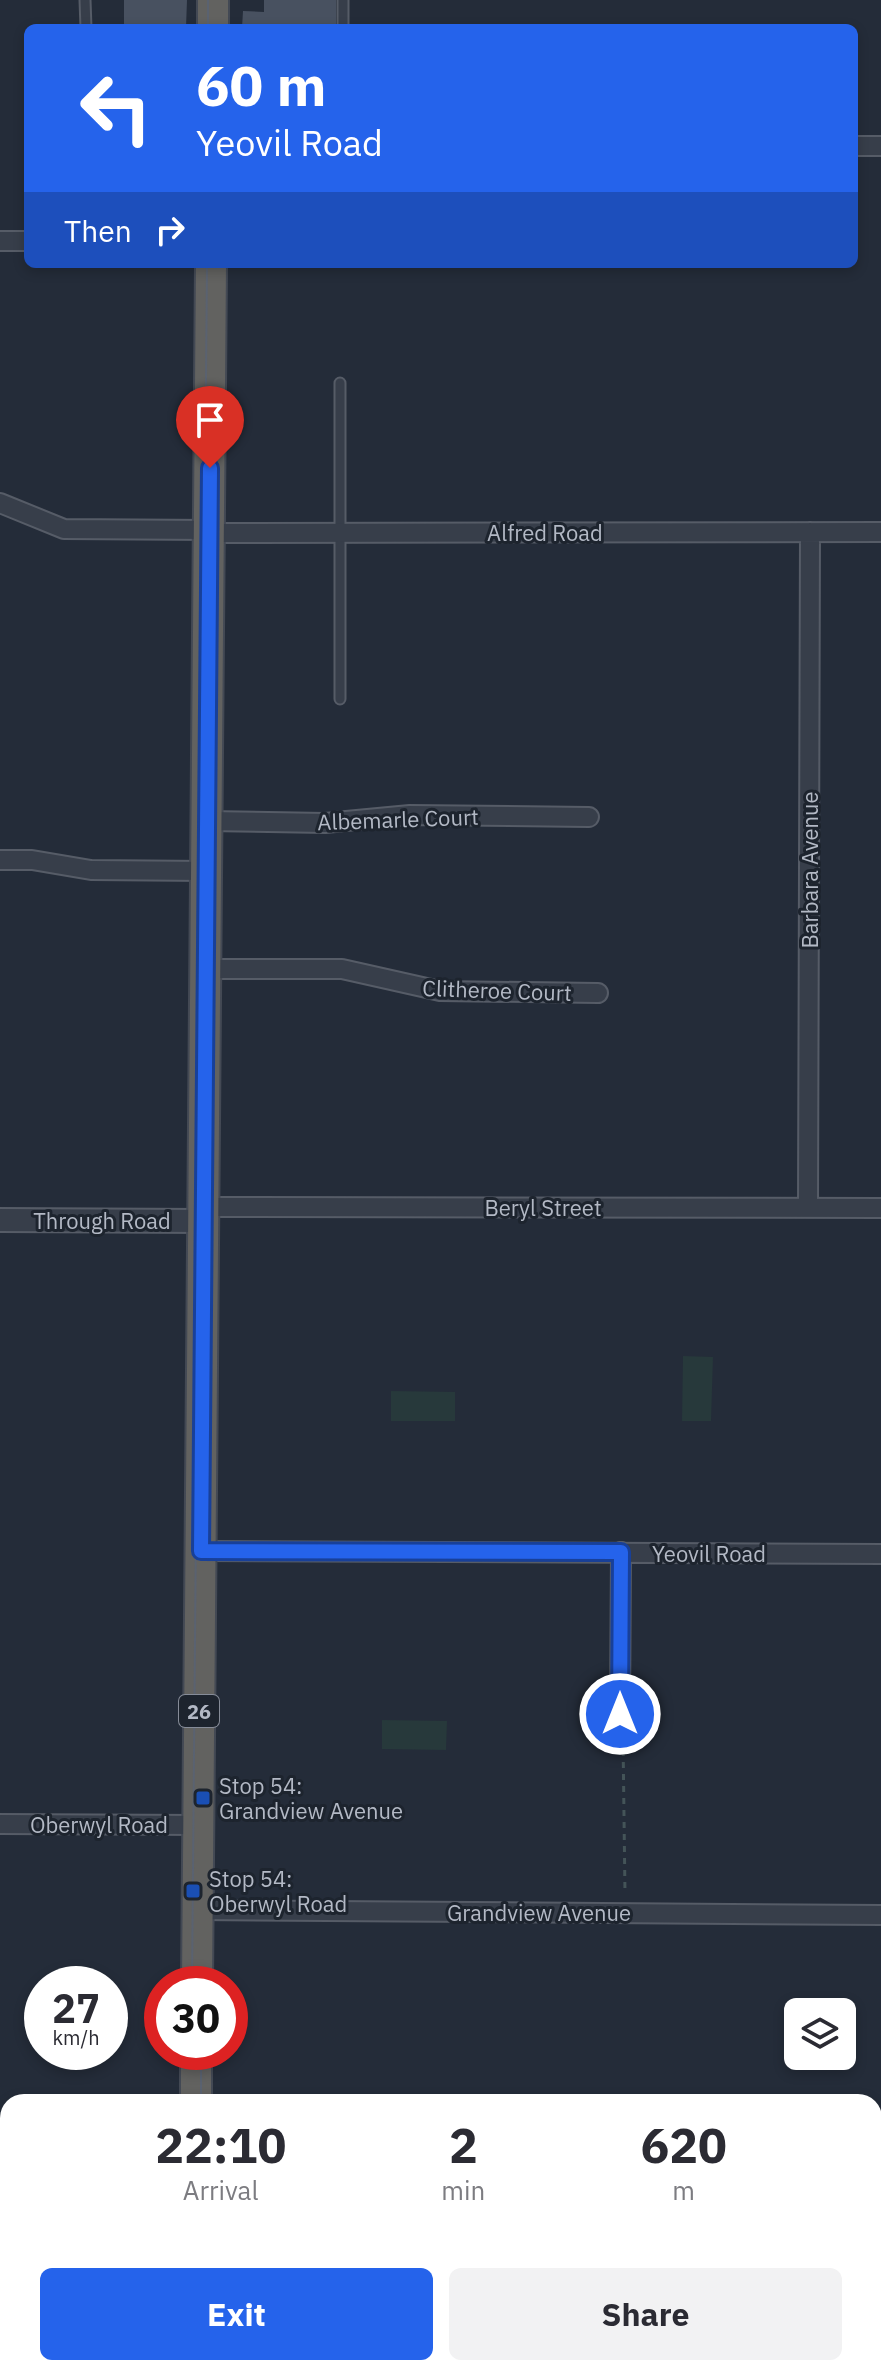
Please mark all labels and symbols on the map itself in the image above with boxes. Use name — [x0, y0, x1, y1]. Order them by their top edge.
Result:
pin — [176, 386, 244, 468]
street label: Alfred Road — [487, 518, 603, 547]
street label: Barbara Avenue — [795, 791, 824, 949]
street label: Albemarle Court — [317, 802, 479, 836]
street label: Clitheroe Court — [422, 973, 572, 1007]
street label: Beryl Street — [484, 1193, 602, 1222]
street label: Through Road — [33, 1206, 171, 1235]
street label: Yeovil Road — [652, 1539, 766, 1568]
position arrow — [578, 1672, 662, 1756]
road number: 26 — [179, 1695, 219, 1727]
place label: Stop 54: Grandview Avenue — [219, 1771, 403, 1825]
marker: Stop 54: Grandview Avenue — [194, 1789, 212, 1807]
street label: Oberwyl Road — [30, 1810, 168, 1839]
place label: Stop 54: Oberwyl Road — [209, 1864, 347, 1918]
marker: Stop 54: Oberwyl Road — [184, 1882, 202, 1900]
street label: Grandview Avenue — [447, 1898, 631, 1927]
speed limit sign: 30 — [144, 1966, 248, 2070]

